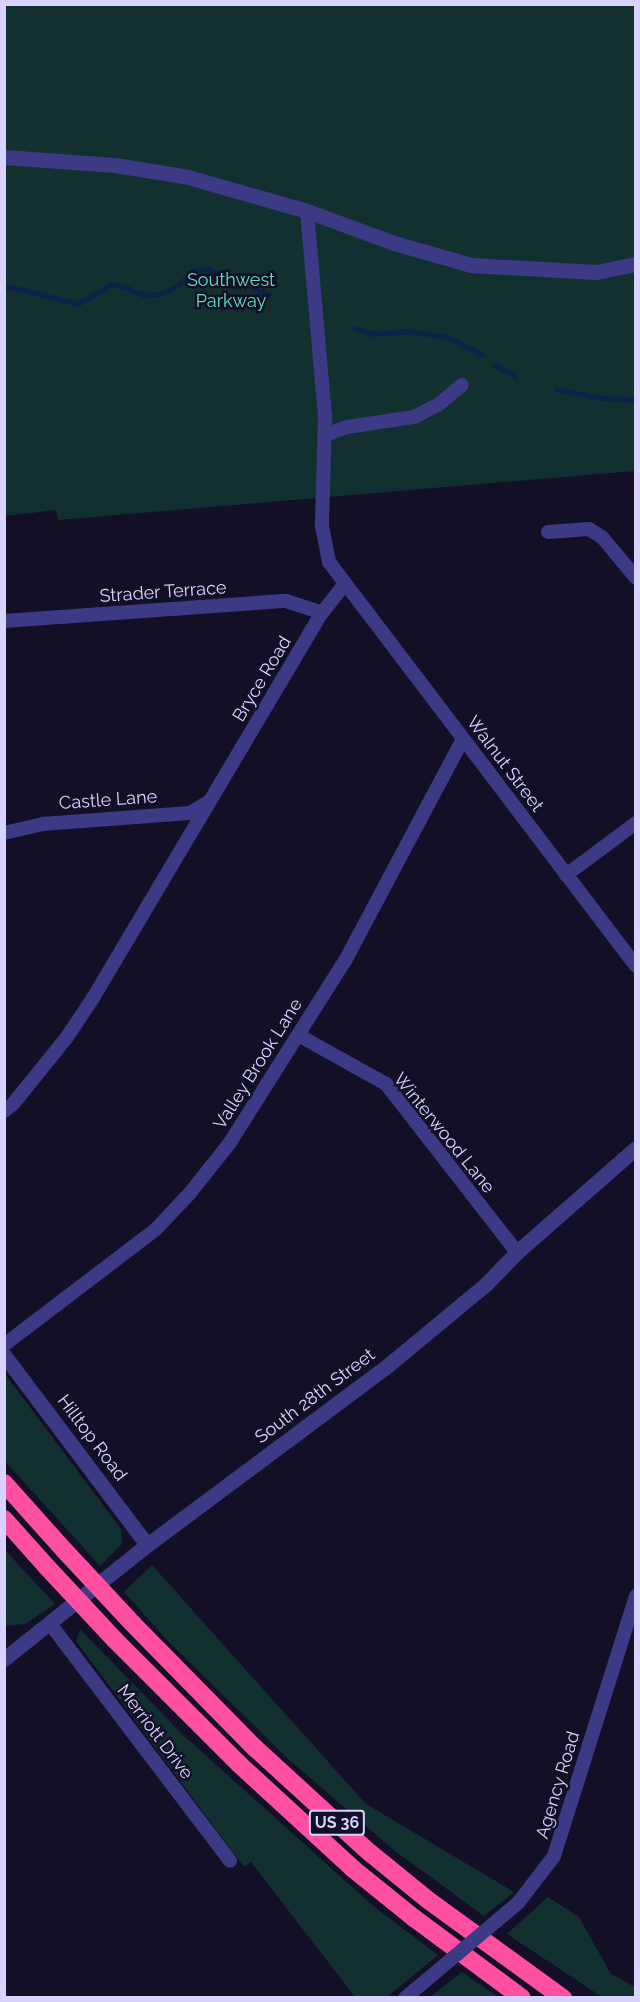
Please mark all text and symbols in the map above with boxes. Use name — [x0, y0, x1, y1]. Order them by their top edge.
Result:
park label: Southwest Parkway — [187, 270, 275, 312]
street label: Strader Terrace — [98, 577, 228, 607]
street label: Bryce Road — [228, 632, 296, 726]
street label: Walnut Street — [462, 712, 548, 816]
street label: Castle Lane — [58, 786, 158, 814]
street label: Valley Brook Lane — [209, 994, 307, 1134]
street label: Winterwood Lane — [389, 1068, 499, 1198]
street label: South 28th Street — [251, 1344, 379, 1448]
street label: Hilltop Road — [53, 1391, 131, 1485]
street label: Merriott Drive — [112, 1680, 198, 1784]
street label: Agency Road — [531, 1729, 585, 1841]
road number: US 36 — [308, 1810, 366, 1836]

